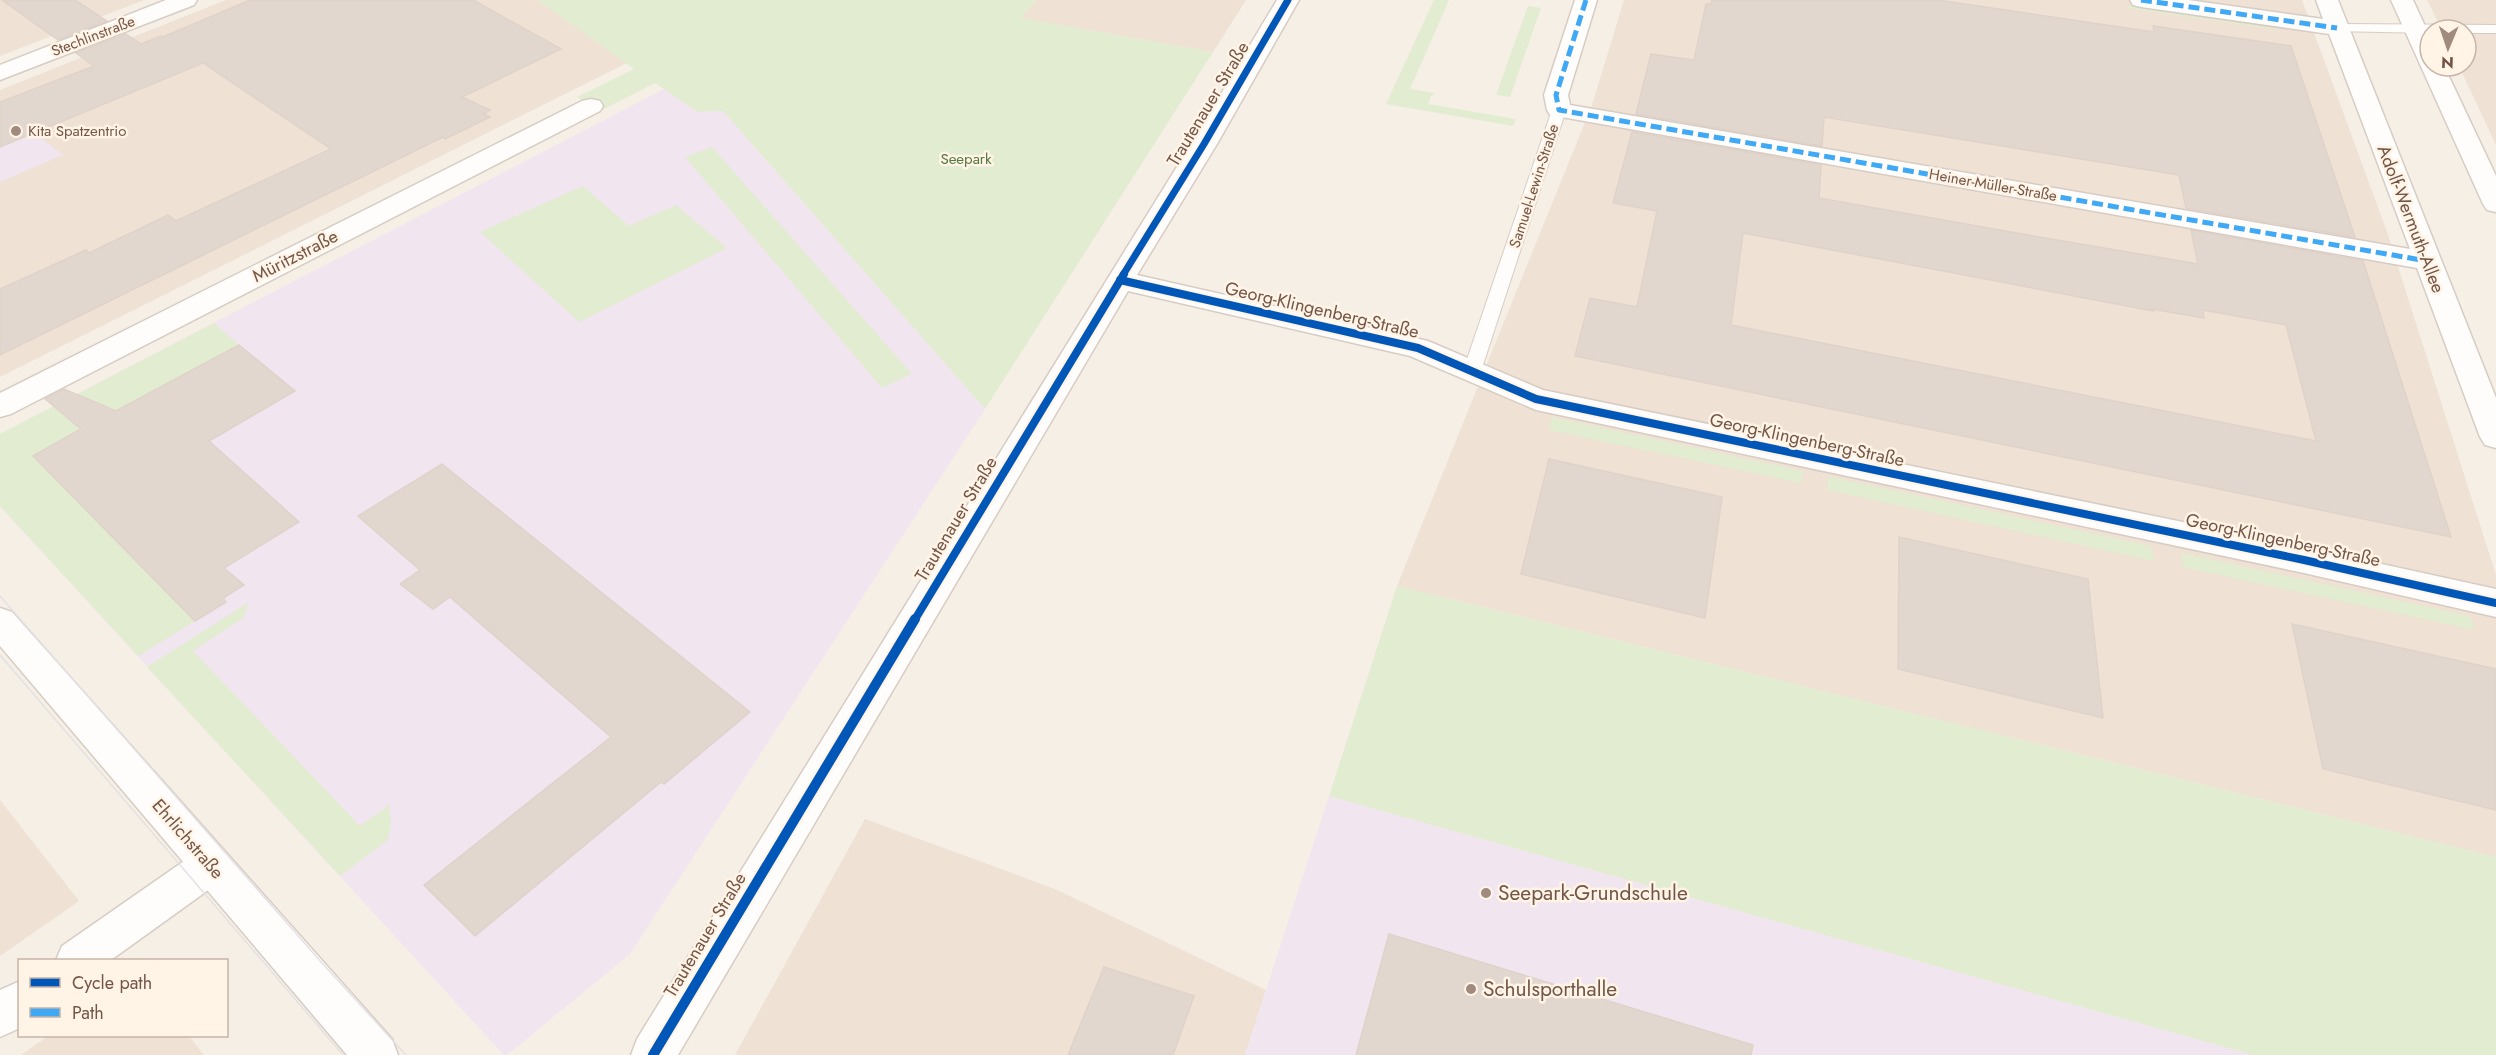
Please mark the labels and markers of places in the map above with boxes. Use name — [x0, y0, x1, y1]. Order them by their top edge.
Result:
place label: Kita Spatzentrio — [28, 120, 126, 142]
marker: Kita Spatzentrio — [9, 124, 23, 138]
place label: Seepark-Grundschule — [1498, 878, 1688, 908]
marker: Seepark-Grundschule — [1479, 886, 1493, 900]
place label: Schulsporthalle — [1483, 974, 1617, 1004]
marker: Schulsporthalle — [1464, 982, 1478, 996]

